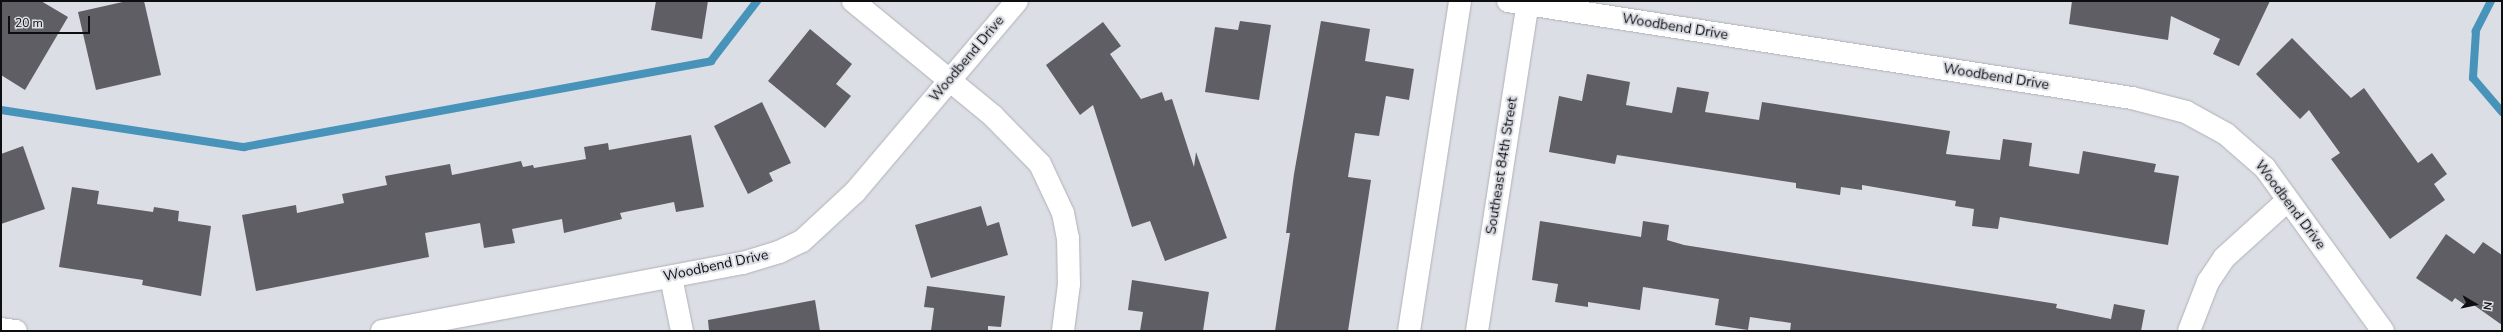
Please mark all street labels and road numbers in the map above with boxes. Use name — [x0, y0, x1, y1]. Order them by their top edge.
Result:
street label: Woodbend Drive — [1621, 10, 1729, 44]
street label: Woodbend Drive — [926, 13, 1008, 105]
street label: Woodbend Drive — [1942, 60, 2050, 94]
street label: Southeast 84th Street — [1483, 96, 1521, 236]
street label: Woodbend Drive — [2251, 157, 2329, 253]
street label: Woodbend Drive — [662, 247, 770, 285]

